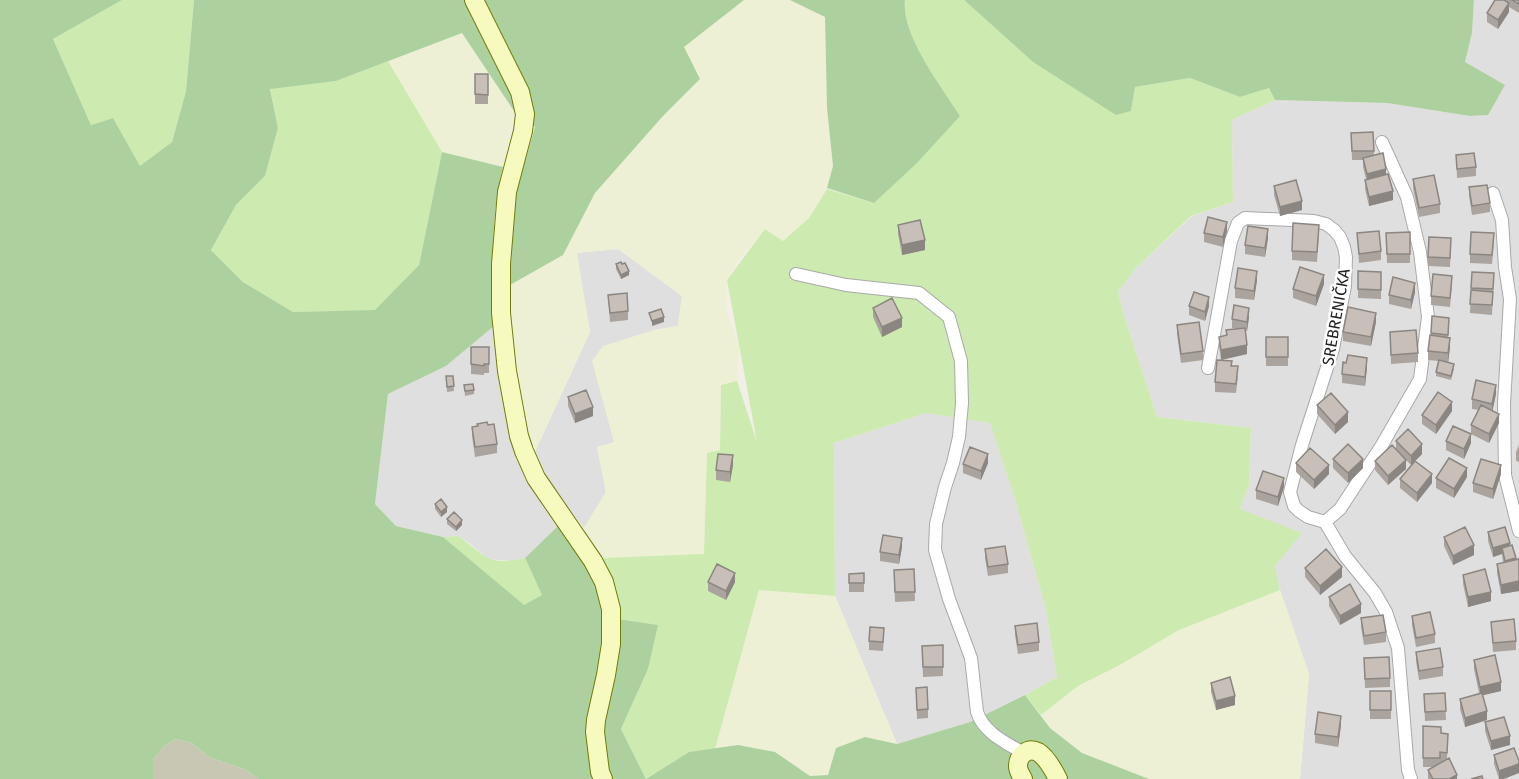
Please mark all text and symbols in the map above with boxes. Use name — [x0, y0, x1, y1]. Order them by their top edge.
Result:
street label: SREBRENIČKA — [1317, 266, 1354, 367]

